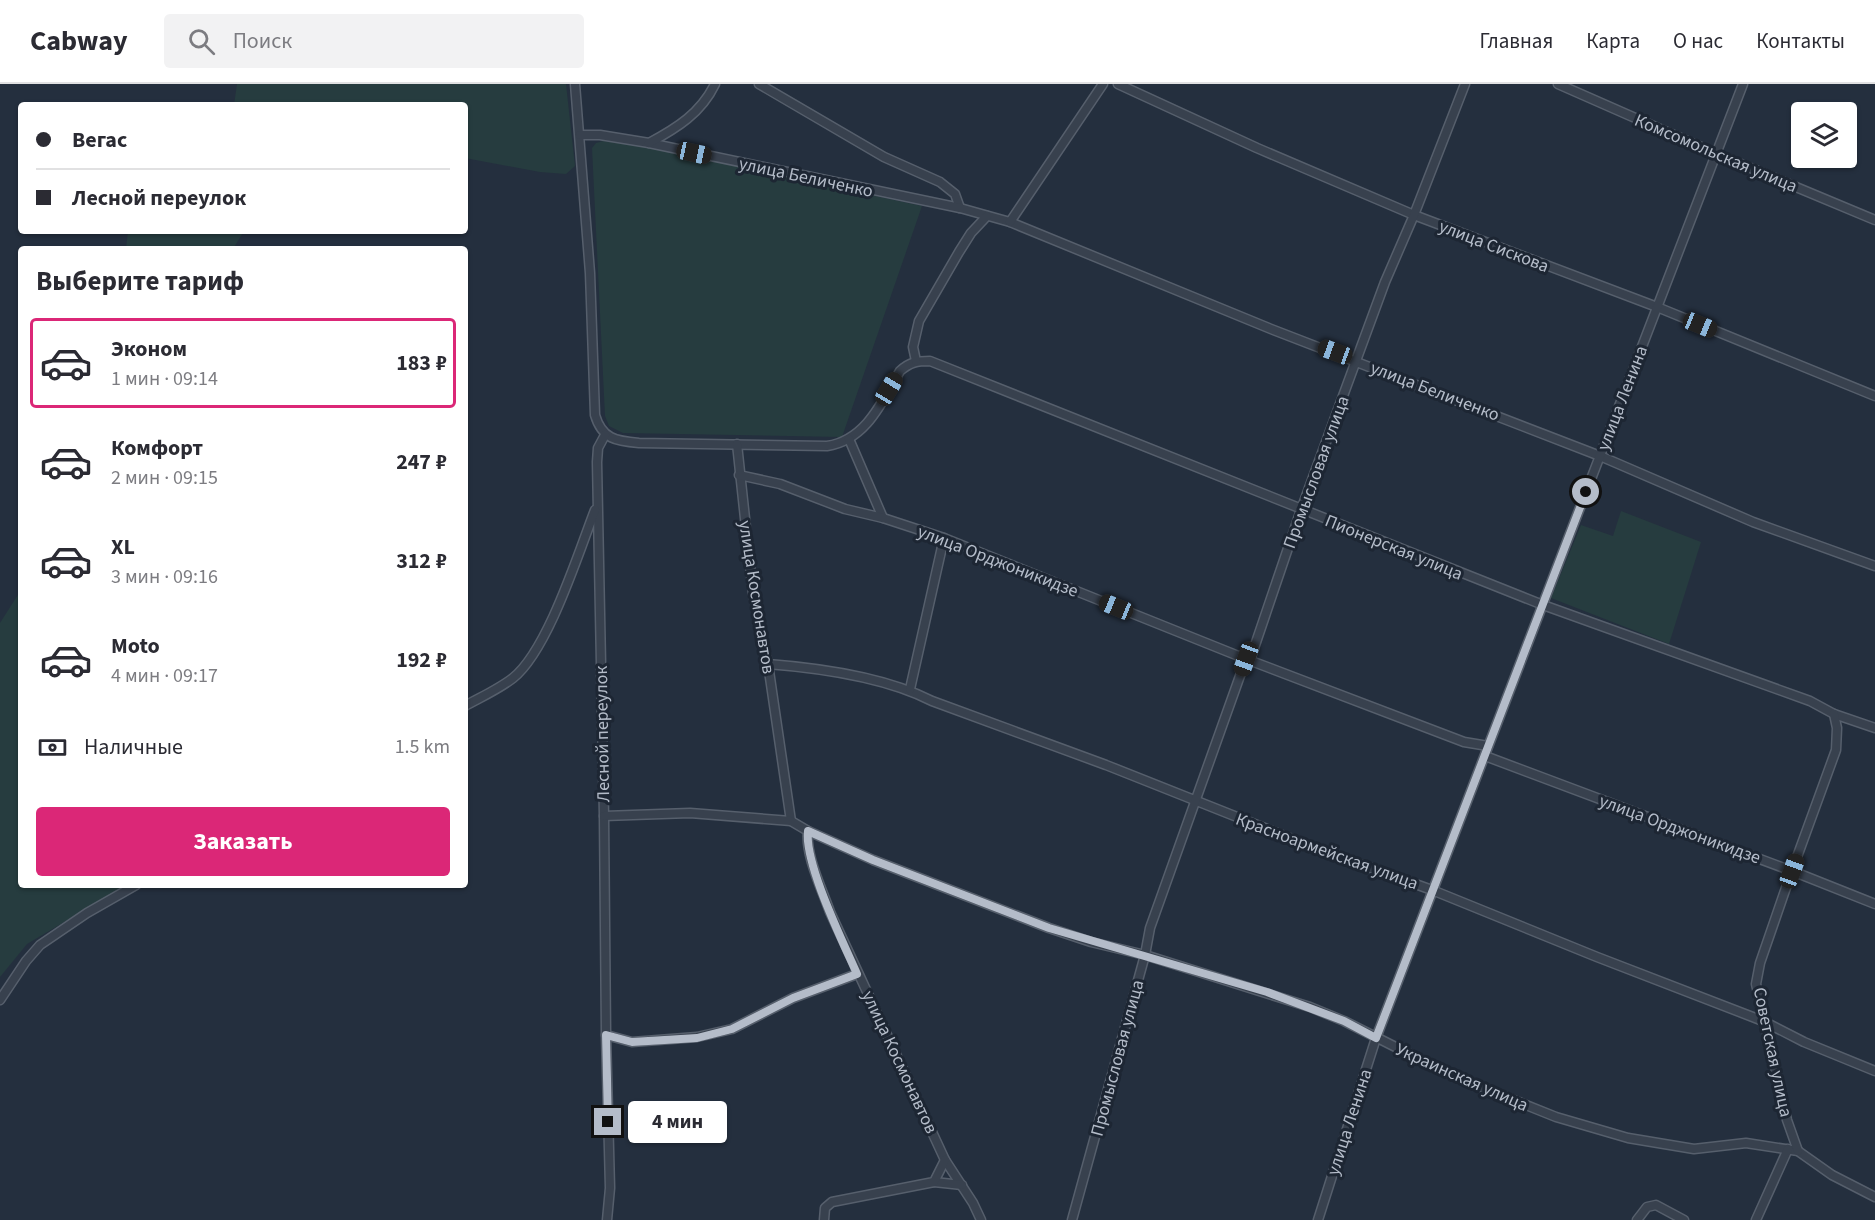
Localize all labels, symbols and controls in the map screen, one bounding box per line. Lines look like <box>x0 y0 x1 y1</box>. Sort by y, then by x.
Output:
search box <box>164 14 584 68</box>
text: Cabway <box>30 21 128 61</box>
icon: search <box>185 25 218 58</box>
text: Поиск <box>233 25 292 57</box>
text: Главная <box>1480 26 1553 56</box>
text: Карта <box>1586 26 1640 56</box>
text: О нас <box>1673 26 1723 56</box>
text: Контакты <box>1756 26 1845 56</box>
map controls <box>1791 102 1857 168</box>
button: layers <box>1791 102 1857 168</box>
street label: Комсомольская улица <box>1631 108 1801 199</box>
text: Вегас <box>72 124 127 156</box>
car <box>675 140 713 166</box>
street label: улица Беличенко <box>737 151 875 204</box>
text: Лесной переулок <box>72 182 246 214</box>
street label: улица Сискова <box>1435 214 1552 279</box>
text: Выберите тариф <box>36 262 244 301</box>
car <box>1680 310 1720 340</box>
text: Эконом <box>111 333 187 365</box>
icon: car <box>39 336 93 390</box>
car <box>1315 337 1355 367</box>
street label: улица Ленина <box>1591 342 1654 454</box>
text: 183 ₽ <box>396 347 447 379</box>
street label: улица Беличенко <box>1367 355 1503 428</box>
text: 1 мин · 09:14 <box>111 365 218 393</box>
car <box>872 369 906 409</box>
street label: Промысловая улица <box>1277 392 1356 552</box>
text: Комфорт <box>111 432 203 464</box>
icon: car <box>39 435 93 489</box>
text: 247 ₽ <box>396 446 447 478</box>
text: 2 мин · 09:15 <box>111 464 218 492</box>
route start <box>1572 478 1599 505</box>
street label: Пионерская улица <box>1321 508 1466 587</box>
street label: улица Космонавтов <box>732 519 781 676</box>
street label: улица Орджоникидзе <box>914 519 1082 604</box>
text: XL <box>111 531 135 563</box>
icon: car <box>39 534 93 588</box>
text: 312 ₽ <box>396 545 447 577</box>
text: 3 мин · 09:16 <box>111 563 218 591</box>
car <box>1096 592 1136 622</box>
text: Moto <box>111 630 160 662</box>
icon: car <box>39 633 93 687</box>
car <box>1231 639 1261 679</box>
text: 192 ₽ <box>396 644 447 676</box>
text: 4 мин · 09:17 <box>111 662 218 690</box>
street label: Лесной переулок <box>589 665 616 802</box>
icon: cash <box>36 731 69 764</box>
text: Наличные <box>84 731 183 763</box>
text: 1.5 km <box>395 733 450 761</box>
street label: улица Орджоникидзе <box>1596 789 1764 870</box>
button: Заказать <box>36 807 450 876</box>
street label: Красноармейская улица <box>1232 807 1422 896</box>
car <box>1777 851 1807 891</box>
street label: Промысловая улица <box>1085 977 1150 1139</box>
street label: Советская улица <box>1747 985 1798 1119</box>
street label: улица Космонавтов <box>855 987 944 1138</box>
street label: Украинская улица <box>1391 1037 1532 1118</box>
street label: улица Ленина <box>1321 1066 1378 1179</box>
callout: 4 мин <box>629 1101 728 1143</box>
route end <box>594 1108 621 1135</box>
text: 4 мин <box>652 1108 703 1136</box>

